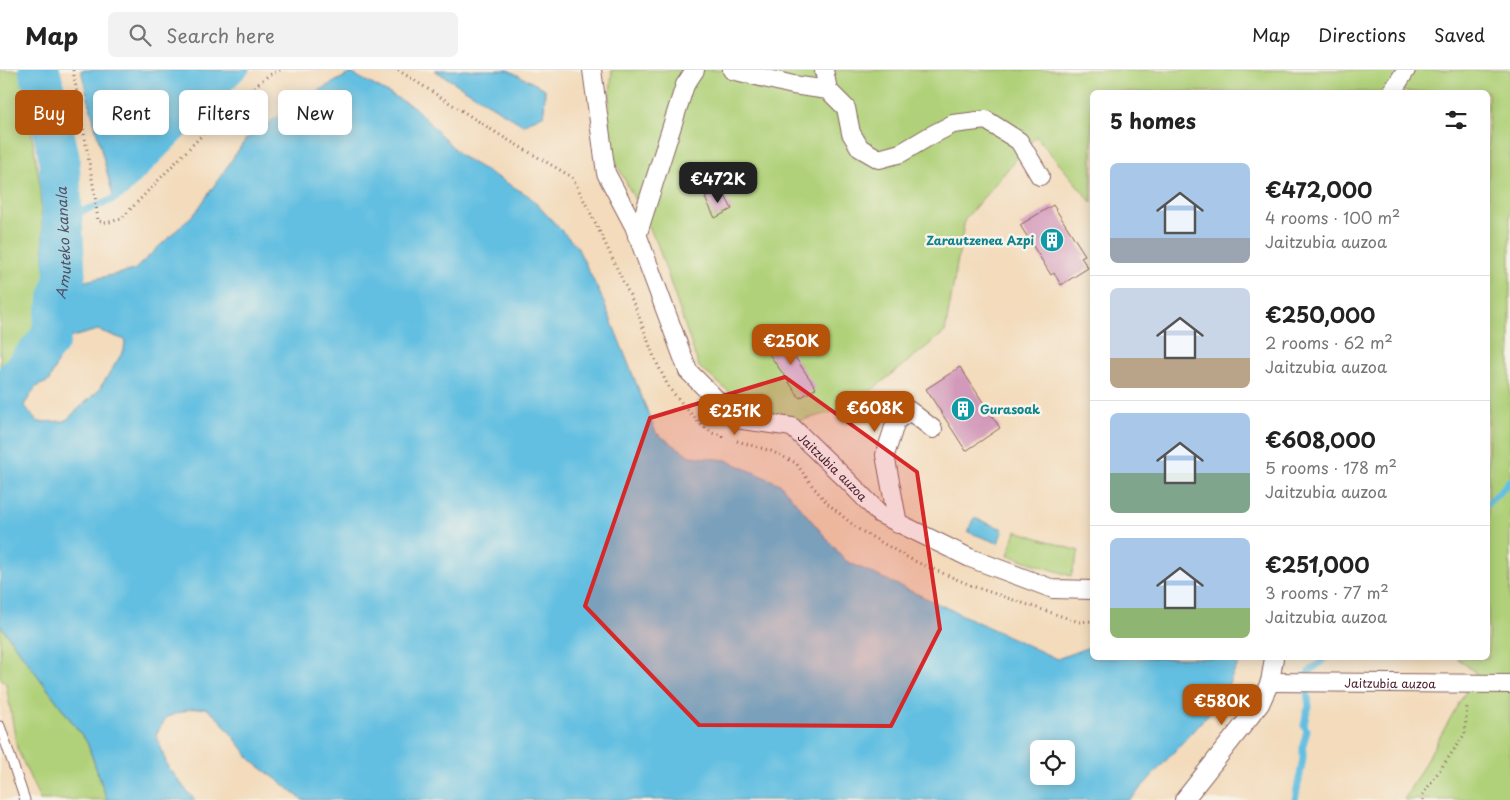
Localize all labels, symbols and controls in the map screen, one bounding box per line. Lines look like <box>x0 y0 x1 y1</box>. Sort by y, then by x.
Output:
search box <box>108 12 458 57</box>
text: Map <box>25 17 78 53</box>
icon: search <box>126 21 154 49</box>
text: Search here <box>166 21 275 49</box>
text: Map <box>1252 21 1290 48</box>
text: Directions <box>1318 21 1406 48</box>
text: Saved <box>1434 21 1485 48</box>
chip: Buy <box>15 90 83 135</box>
chip: Rent <box>93 90 169 135</box>
chip: Filters <box>179 90 268 135</box>
chip: New <box>278 90 352 135</box>
text: 5 homes <box>1110 104 1196 136</box>
icon: filters <box>1442 106 1470 134</box>
pin: €472K <box>683 162 753 204</box>
text: €472K <box>690 166 746 190</box>
text: €472,000 <box>1265 173 1372 205</box>
icon: home <box>1150 183 1210 243</box>
water label: Amuteko kanala <box>49 185 76 301</box>
text: 4 rooms · 100 m² <box>1265 205 1400 229</box>
building icon: Zarautzenea Azpi <box>1039 227 1065 253</box>
text: Jaitzubia auzoa <box>1265 229 1387 253</box>
place label: Zarautzenea Azpi <box>926 231 1034 249</box>
text: €250,000 <box>1265 298 1375 330</box>
icon: home <box>1150 308 1210 368</box>
pin: €250K <box>756 324 826 366</box>
text: €250K <box>763 328 819 352</box>
text: 2 rooms · 62 m² <box>1265 330 1393 354</box>
text: Jaitzubia auzoa <box>1265 354 1387 378</box>
pin: €608K <box>840 390 910 433</box>
pin: €251K <box>700 394 770 436</box>
text: €608K <box>846 395 904 419</box>
building icon: Gurasoak <box>950 396 976 422</box>
text: €251K <box>709 398 761 422</box>
place label: Gurasoak <box>980 400 1040 418</box>
text: €608,000 <box>1265 423 1376 455</box>
street label: Jaitzubia auzoa <box>794 428 872 506</box>
icon: home <box>1150 433 1210 493</box>
text: 5 rooms · 178 m² <box>1265 455 1397 479</box>
text: Jaitzubia auzoa <box>1265 479 1387 503</box>
text: €251,000 <box>1265 548 1370 580</box>
icon: home <box>1150 558 1210 618</box>
text: 3 rooms · 77 m² <box>1265 580 1389 604</box>
text: Jaitzubia auzoa <box>1265 604 1387 628</box>
street label: Jaitzubia auzoa <box>1344 674 1436 692</box>
pin: €580K <box>1187 684 1257 726</box>
text: €580K <box>1194 688 1250 712</box>
map controls <box>1030 740 1075 785</box>
button: locate <box>1030 740 1075 785</box>

